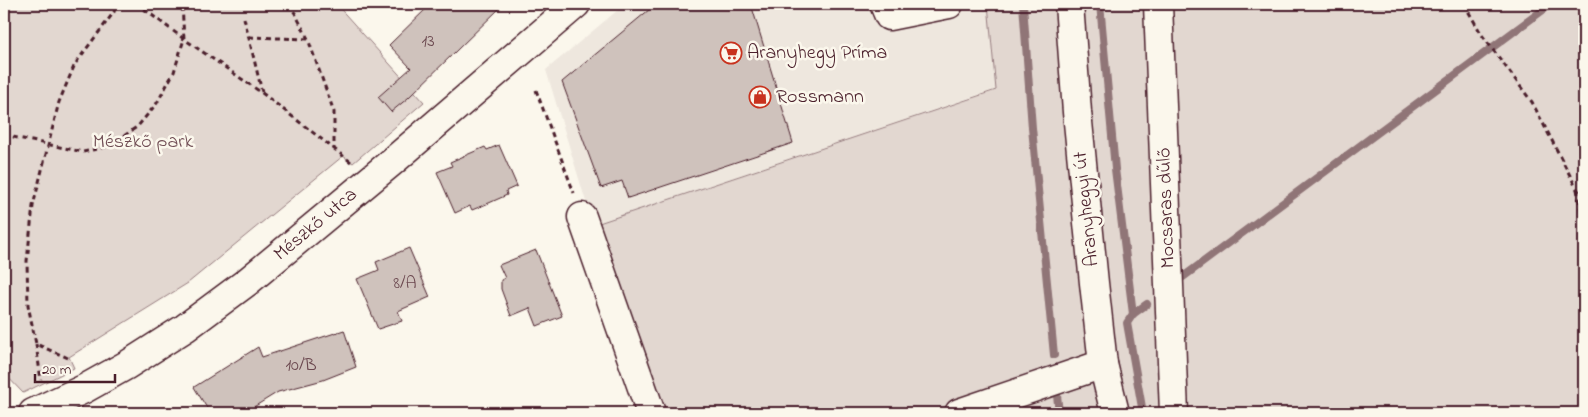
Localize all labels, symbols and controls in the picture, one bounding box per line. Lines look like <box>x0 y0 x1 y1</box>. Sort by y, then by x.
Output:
house number: 13 <box>421 29 435 55</box>
place label: Aranyhegy Príma <box>747 39 887 69</box>
supermarket icon: Aranyhegy Príma <box>719 41 743 65</box>
place label: Rossmann <box>776 83 864 112</box>
shop icon: Rossmann <box>748 85 772 109</box>
park label: Mészkő park <box>93 128 193 157</box>
street label: Mocsaras dűlő <box>1150 147 1184 269</box>
street label: Aranyhegyi út <box>1067 150 1108 268</box>
street label: Mészkő utca <box>268 181 364 269</box>
house number: 8/A <box>393 271 417 297</box>
scale bar <box>35 352 115 384</box>
house number: 10/B <box>285 353 317 379</box>
text: 20 m <box>42 359 72 381</box>

